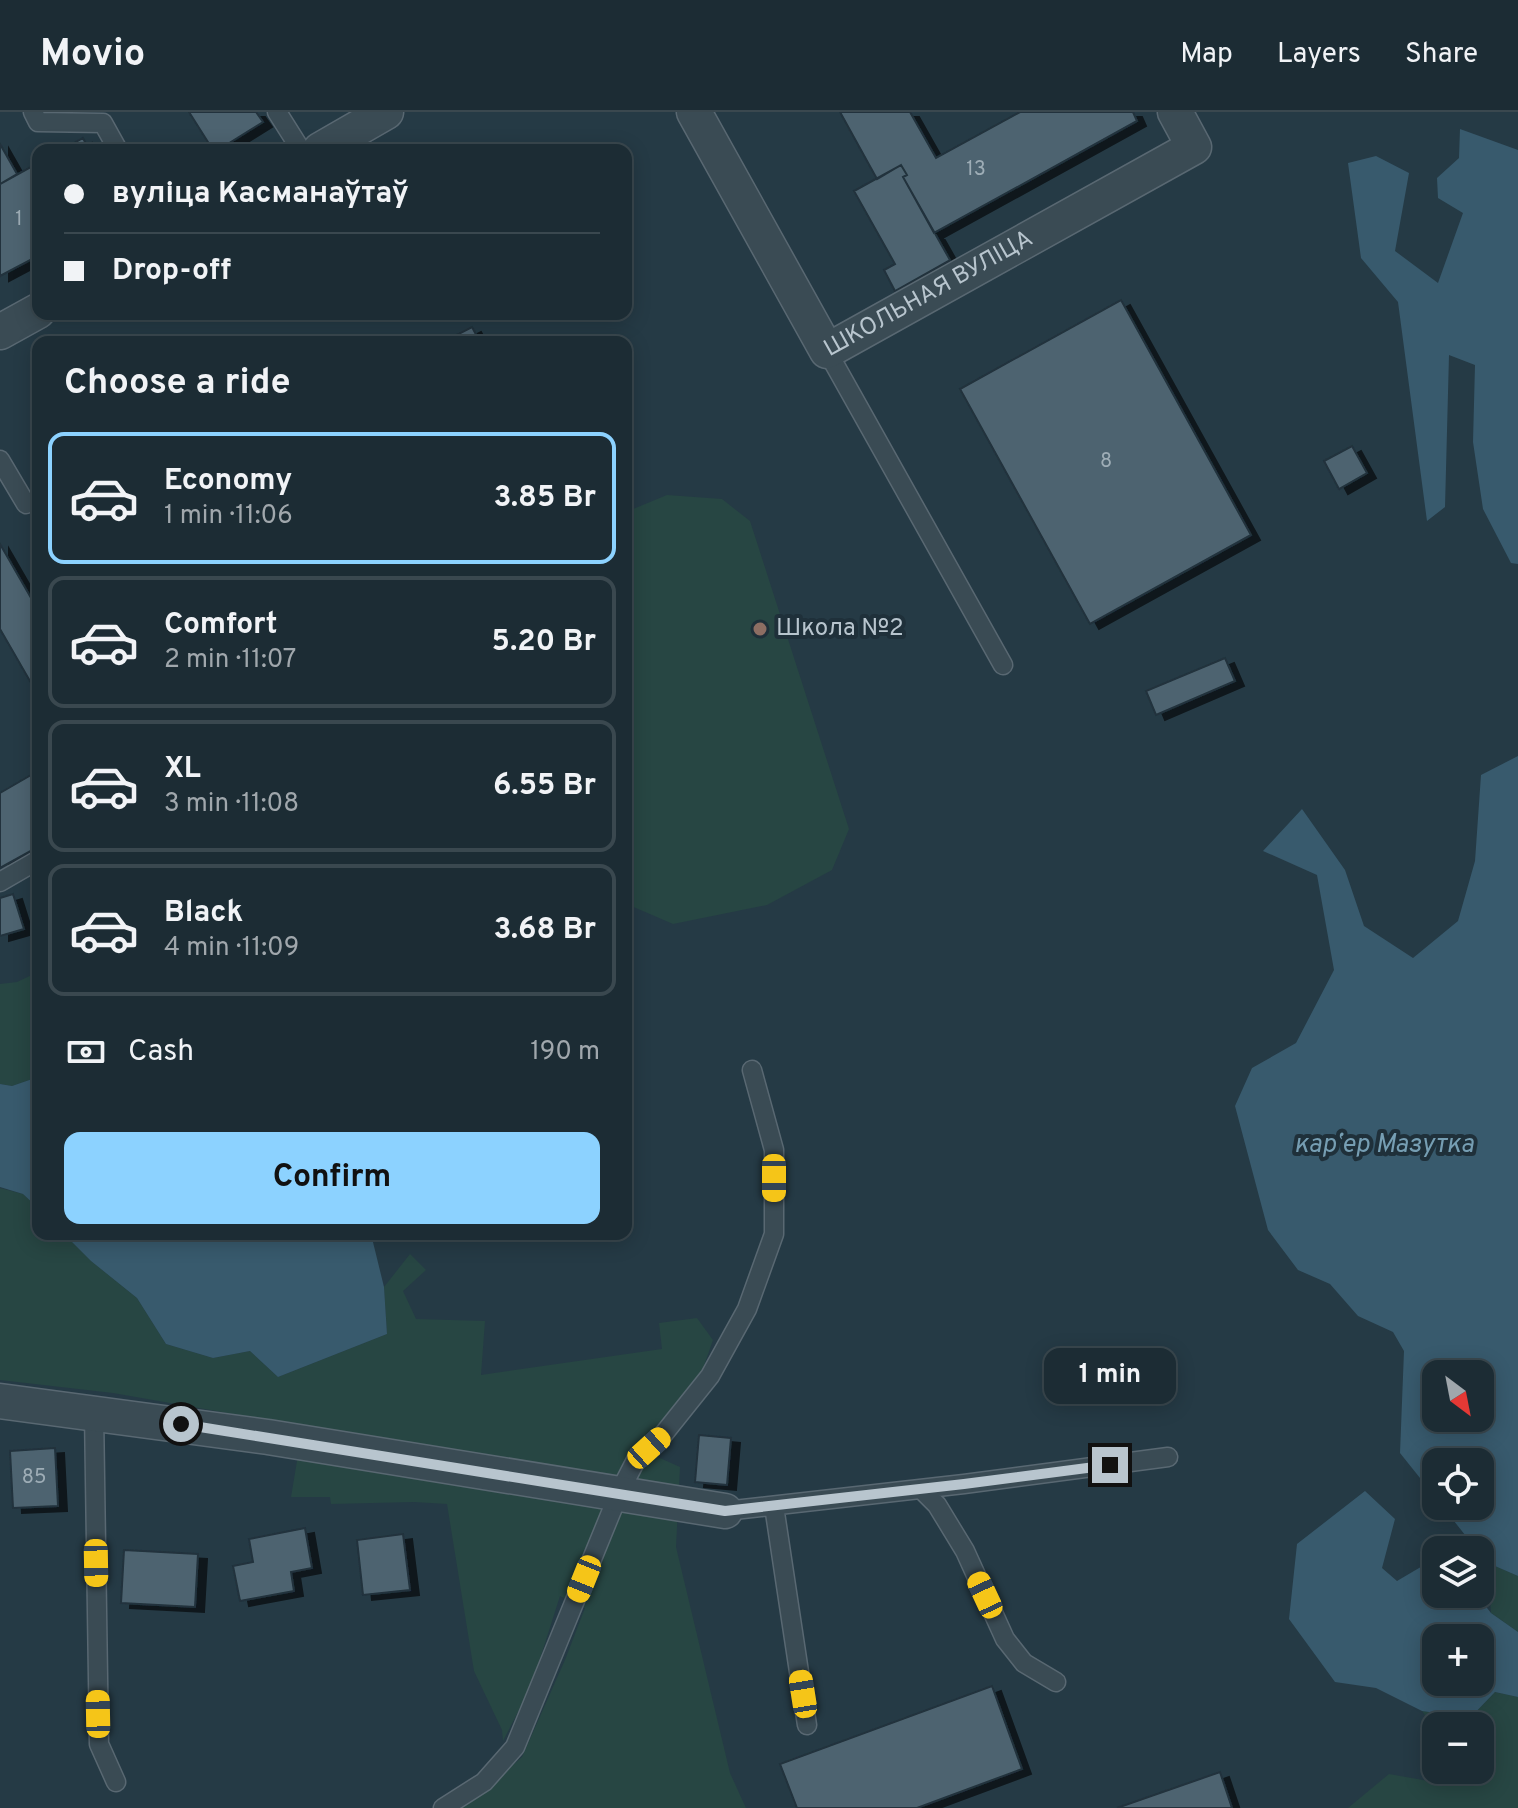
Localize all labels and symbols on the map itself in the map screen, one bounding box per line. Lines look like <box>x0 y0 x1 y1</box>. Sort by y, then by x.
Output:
house number: 13 <box>966 157 986 183</box>
house number: 1 <box>15 207 23 233</box>
street label: ШКОЛЬНАЯ ВУЛІЦА <box>819 224 1039 365</box>
house number: 8 <box>1100 449 1112 475</box>
place label: Школа №2 <box>776 614 904 644</box>
marker: Школа №2 <box>751 620 769 638</box>
water label: карʼер Мазутка <box>1294 1129 1475 1162</box>
car <box>762 1154 786 1202</box>
callout: 1 min <box>1044 1349 1176 1405</box>
north arrow <box>1422 1360 1494 1432</box>
route start <box>163 1406 199 1442</box>
car <box>623 1423 675 1473</box>
route end <box>1092 1447 1128 1483</box>
house number: 85 <box>22 1465 46 1491</box>
car <box>84 1539 108 1587</box>
car <box>564 1552 604 1606</box>
car <box>964 1568 1006 1622</box>
car <box>787 1668 819 1720</box>
car <box>86 1690 110 1738</box>

